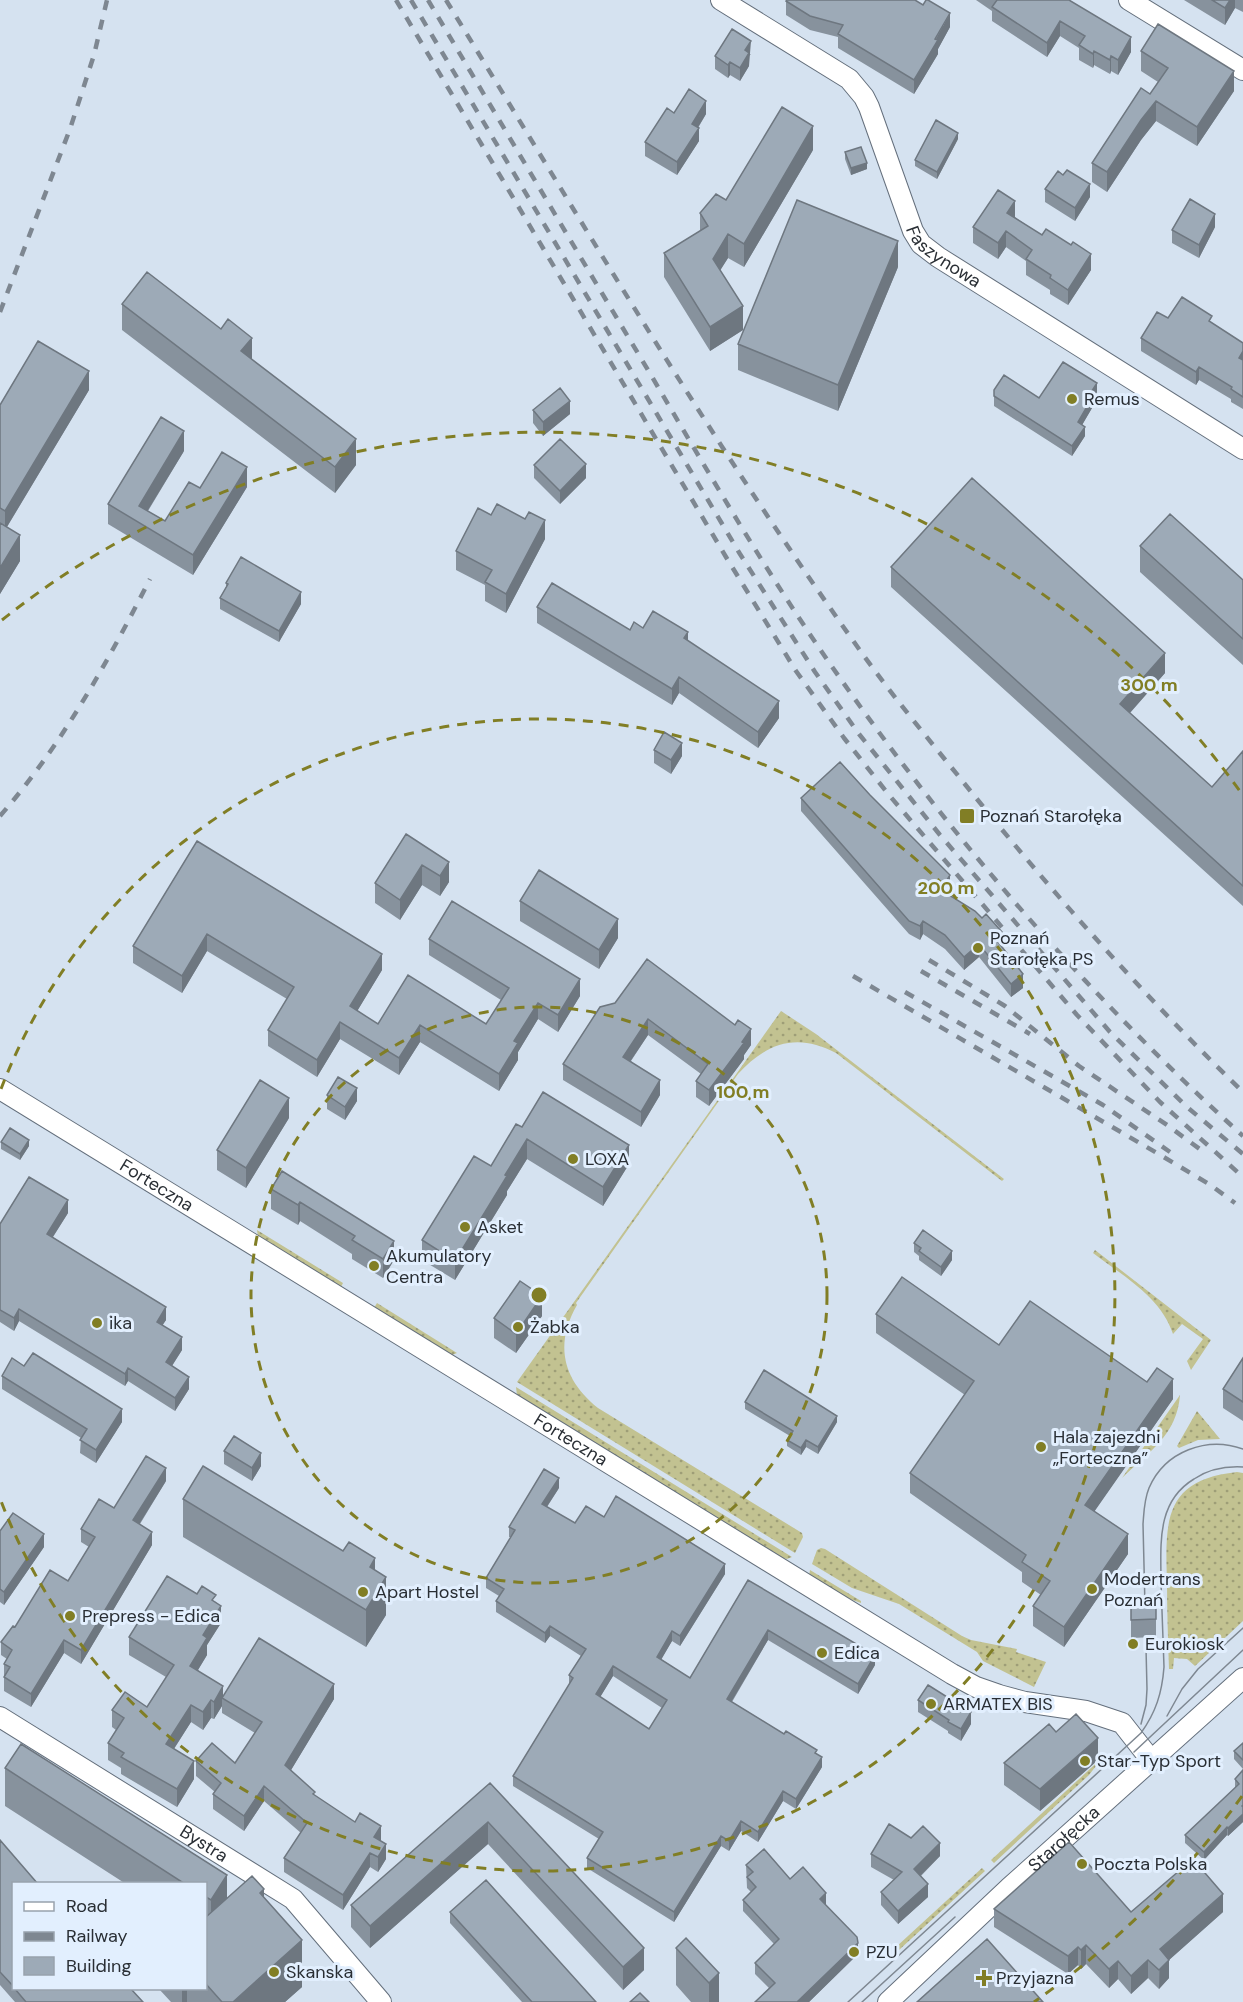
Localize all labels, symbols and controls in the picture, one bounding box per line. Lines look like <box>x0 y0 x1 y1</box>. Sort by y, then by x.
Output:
street label: Faszynowa <box>900 223 986 293</box>
place label: Remus <box>1084 387 1140 411</box>
marker: Remus <box>1065 392 1079 406</box>
text: 300 m <box>1120 673 1178 697</box>
place label: Poznań Starołęka <box>980 804 1122 828</box>
marker: Poznań Starołęka <box>958 807 976 825</box>
text: 200 m <box>918 876 974 900</box>
place label: Poznań Starołęka PS <box>990 926 1093 971</box>
marker: Poznań Starołęka PS <box>971 941 985 955</box>
text: 100 m <box>716 1080 770 1104</box>
place label: LOXA <box>585 1147 629 1171</box>
marker: LOXA <box>566 1152 580 1166</box>
street label: Forteczna <box>115 1154 198 1217</box>
place label: Asket <box>477 1215 523 1239</box>
marker: Asket <box>458 1220 472 1234</box>
place label: Akumulatory Centra <box>386 1244 491 1289</box>
marker: Akumulatory Centra <box>367 1259 381 1273</box>
centre of rings <box>529 1285 549 1305</box>
place label: ika <box>109 1311 132 1335</box>
place label: Żabka <box>530 1315 580 1339</box>
marker: ika <box>90 1316 104 1330</box>
marker: Żabka <box>511 1320 525 1334</box>
street label: Forteczna <box>529 1408 612 1472</box>
place label: Hala zajezdni „Forteczna” <box>1053 1425 1160 1470</box>
marker: Hala zajezdni „Forteczna” <box>1034 1440 1048 1454</box>
place label: Modertrans Poznań <box>1104 1567 1201 1612</box>
place label: Apart Hostel <box>375 1580 479 1604</box>
marker: Modertrans Poznań <box>1085 1582 1099 1596</box>
marker: Apart Hostel <box>356 1585 370 1599</box>
place label: Prepress - Edica <box>82 1604 220 1628</box>
marker: Prepress - Edica <box>63 1609 77 1623</box>
place label: Eurokiosk <box>1145 1632 1225 1656</box>
marker: Eurokiosk <box>1126 1637 1140 1651</box>
place label: Edica <box>834 1641 880 1665</box>
marker: Edica <box>815 1646 829 1660</box>
place label: ARMATEX BIS <box>943 1692 1053 1716</box>
marker: ARMATEX BIS <box>924 1697 938 1711</box>
place label: Star-Typ Sport <box>1097 1749 1221 1773</box>
marker: Star-Typ Sport <box>1078 1754 1092 1768</box>
street label: Starołęcka <box>1023 1800 1105 1877</box>
street label: Bystra <box>175 1820 233 1868</box>
place label: Poczta Polska <box>1094 1852 1207 1876</box>
marker: Poczta Polska <box>1075 1857 1089 1871</box>
legend <box>12 1882 207 1990</box>
text: Road <box>66 1894 108 1918</box>
text: Railway <box>66 1924 128 1948</box>
place label: PZU <box>866 1940 898 1964</box>
marker: PZU <box>847 1945 861 1959</box>
text: Building <box>66 1954 131 1978</box>
place label: Skanska <box>286 1960 353 1984</box>
marker: Skanska <box>267 1965 281 1979</box>
place label: Przyjazna <box>996 1966 1074 1990</box>
marker: Przyjazna <box>977 1971 991 1985</box>

